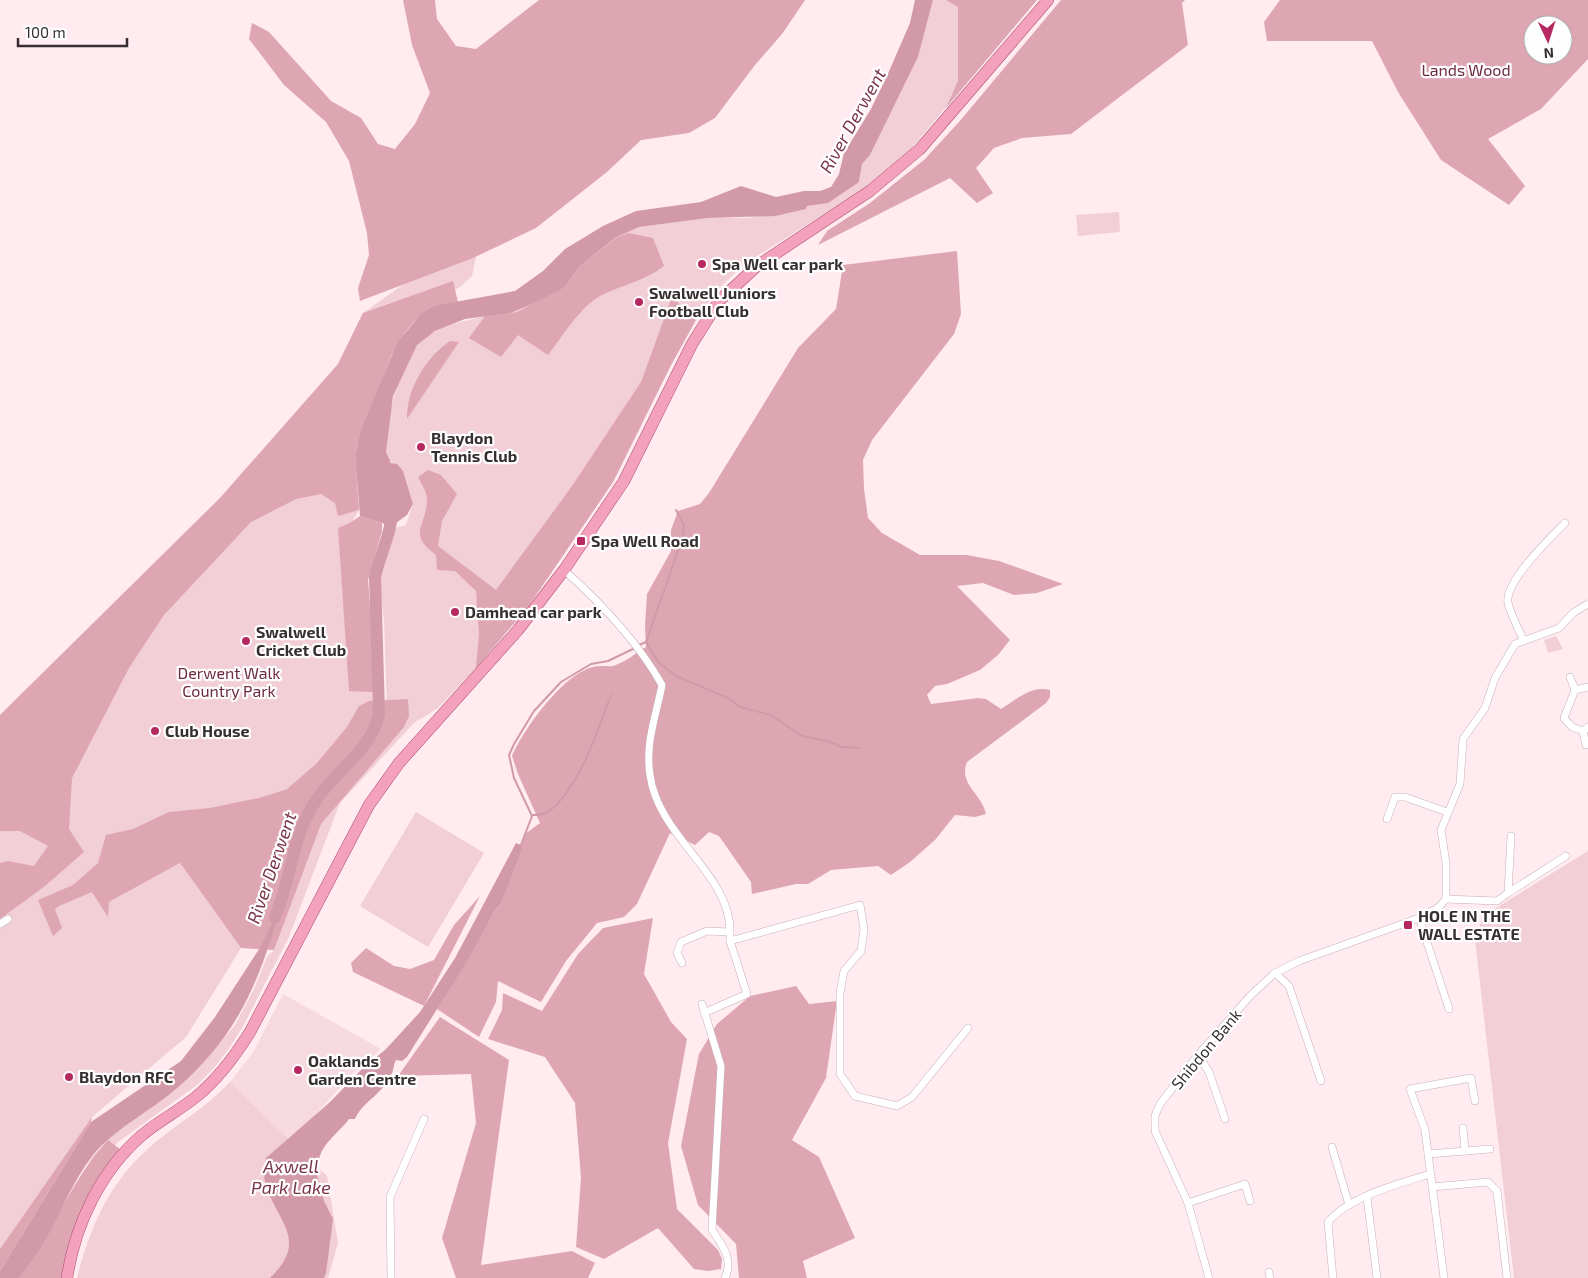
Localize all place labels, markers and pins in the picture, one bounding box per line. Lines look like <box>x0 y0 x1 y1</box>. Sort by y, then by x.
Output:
place label: Spa Well car park <box>712 254 843 273</box>
marker: Spa Well car park <box>696 258 708 270</box>
place label: Swalwell Juniors Football Club <box>649 283 776 320</box>
marker: Swalwell Juniors Football Club <box>633 296 645 308</box>
place label: Blaydon Tennis Club <box>431 428 517 465</box>
marker: Blaydon Tennis Club <box>415 441 427 453</box>
place label: Spa Well Road <box>591 531 699 550</box>
marker: Spa Well Road <box>575 535 587 547</box>
place label: Damhead car park <box>465 602 602 621</box>
marker: Damhead car park <box>449 606 461 618</box>
place label: Swalwell Cricket Club <box>256 622 346 659</box>
marker: Swalwell Cricket Club <box>240 635 252 647</box>
place label: Club House <box>165 721 250 740</box>
marker: Club House <box>149 725 161 737</box>
place label: HOLE IN THE WALL ESTATE <box>1418 906 1520 943</box>
marker: HOLE IN THE WALL ESTATE <box>1402 919 1414 931</box>
place label: Oaklands Garden Centre <box>308 1051 416 1088</box>
marker: Oaklands Garden Centre <box>292 1064 304 1076</box>
place label: Blaydon RFC <box>79 1067 173 1087</box>
marker: Blaydon RFC <box>63 1071 75 1083</box>

